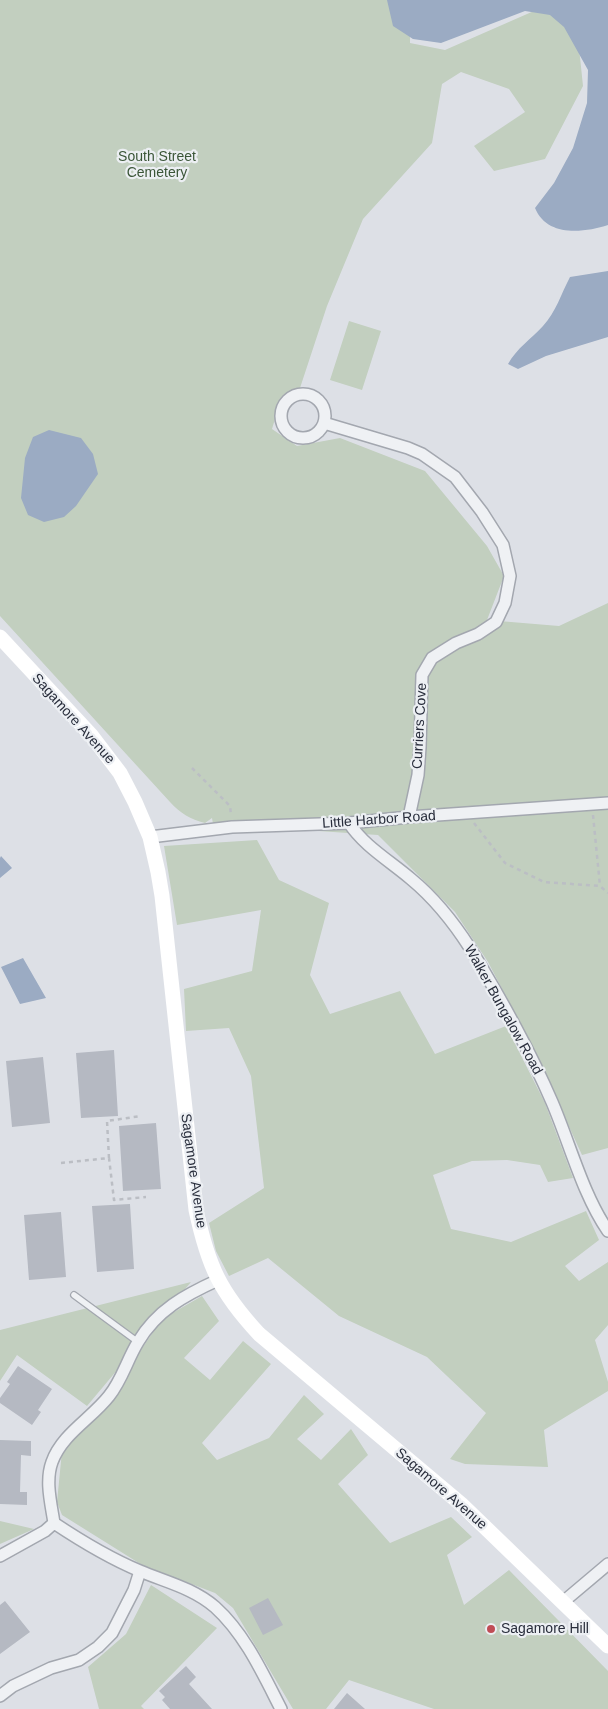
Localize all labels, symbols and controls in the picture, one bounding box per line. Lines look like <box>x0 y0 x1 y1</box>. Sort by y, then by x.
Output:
park label: South Street Cemetery <box>118 149 196 182</box>
street label: Sagamore Avenue <box>28 670 118 768</box>
street label: Curriers Cove <box>409 682 431 770</box>
street label: Little Harbor Road <box>322 808 436 832</box>
street label: Walker Bungalow Road <box>460 942 546 1078</box>
street label: Sagamore Avenue <box>177 1113 209 1229</box>
street label: Sagamore Avenue <box>392 1445 490 1533</box>
place label: Sagamore Hill <box>501 1621 589 1637</box>
marker: Sagamore Hill <box>485 1623 497 1635</box>

